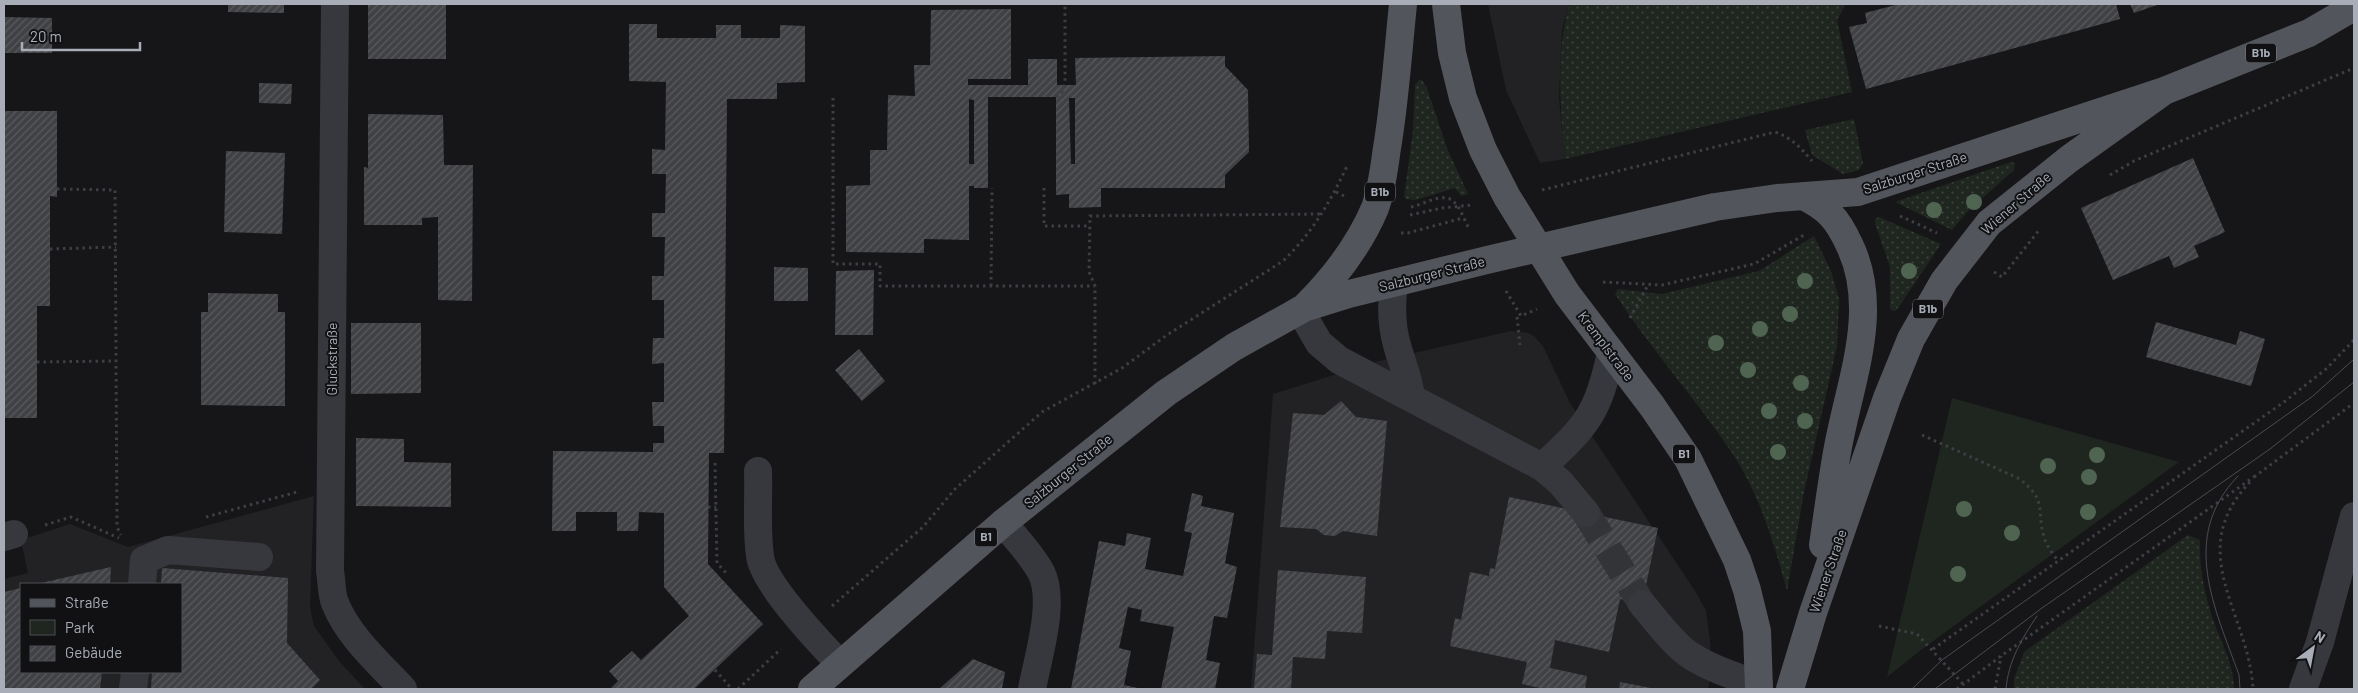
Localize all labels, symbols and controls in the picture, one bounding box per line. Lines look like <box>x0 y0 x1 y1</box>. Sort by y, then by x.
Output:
scale bar <box>22 20 140 52</box>
text: 20 m <box>30 27 62 45</box>
road number: B1b <box>2246 44 2276 62</box>
street label: Salzburger Straße <box>1861 148 1969 197</box>
street label: Wiener Straße <box>1977 168 2054 238</box>
road number: B1b <box>1365 182 1395 202</box>
street label: Salzburger Straße <box>1377 252 1487 295</box>
road number: B1b <box>1913 300 1943 318</box>
street label: Kremplstraße <box>1575 307 1638 384</box>
street label: Gluckstraße <box>323 323 340 395</box>
street label: Salzburger Straße <box>1020 430 1115 511</box>
road number: B1 <box>1673 444 1695 464</box>
street label: Wiener Straße <box>1805 527 1850 615</box>
road number: B1 <box>975 528 997 546</box>
legend <box>20 583 182 673</box>
text: Straße <box>65 593 109 611</box>
text: Park <box>65 618 95 636</box>
north arrow <box>2288 623 2338 673</box>
text: N <box>2312 627 2329 646</box>
text: Gebäude <box>65 643 122 661</box>

